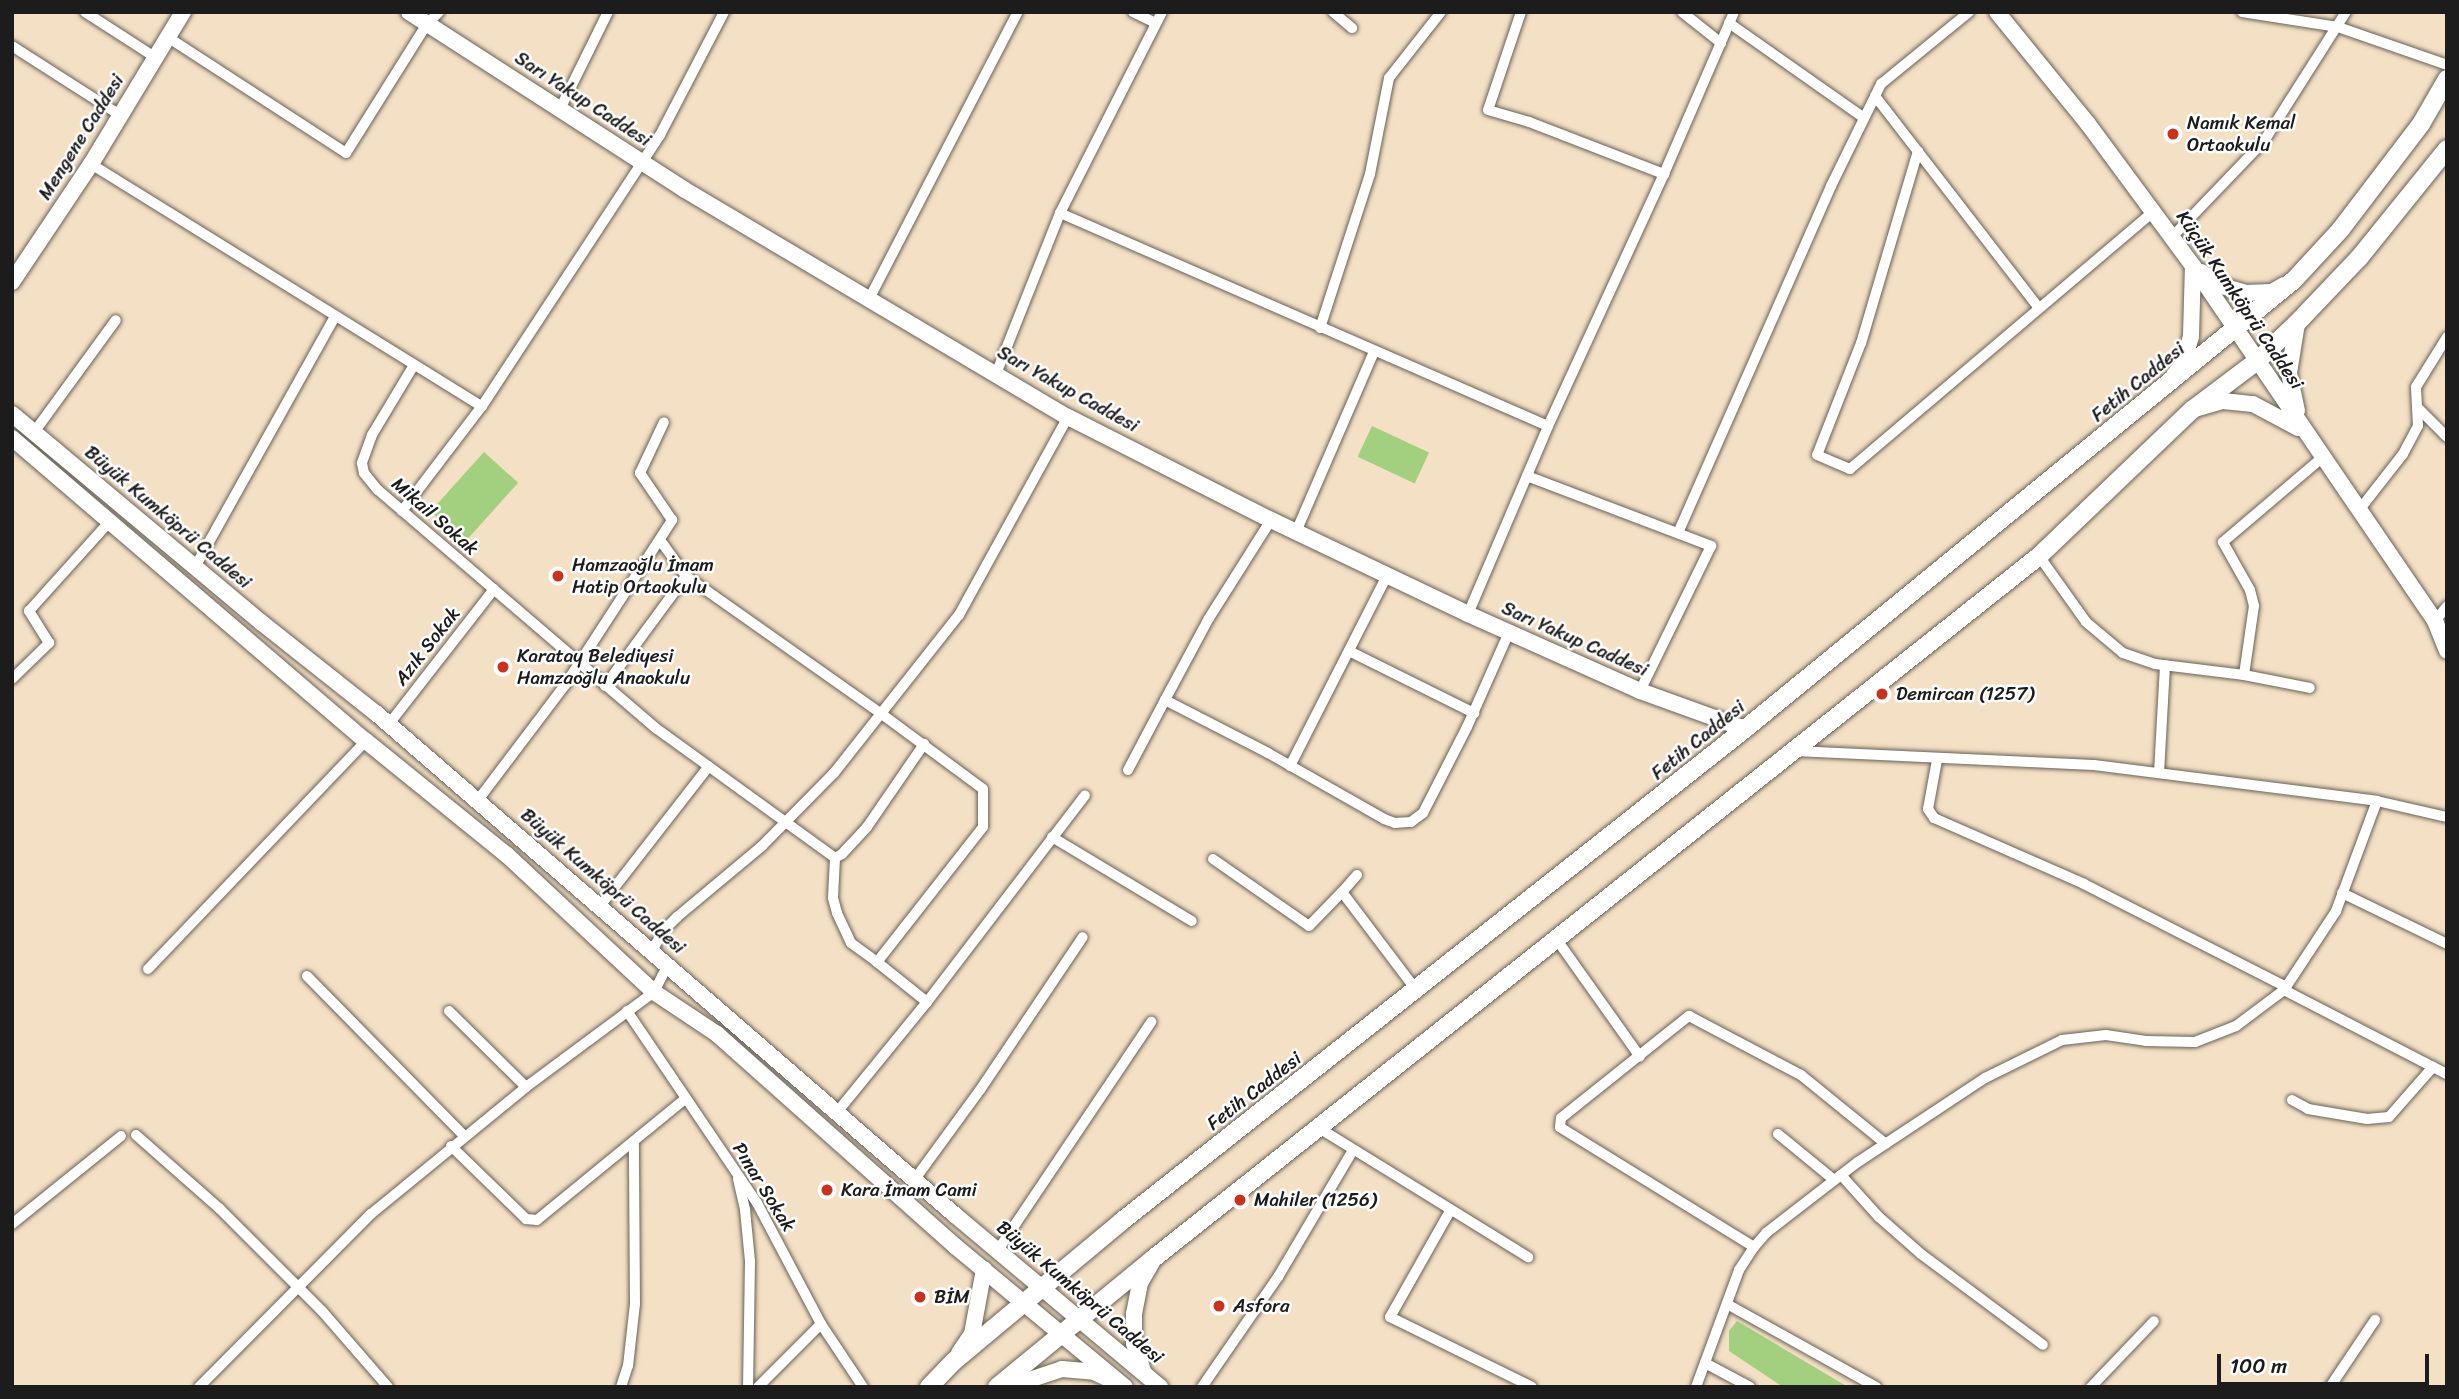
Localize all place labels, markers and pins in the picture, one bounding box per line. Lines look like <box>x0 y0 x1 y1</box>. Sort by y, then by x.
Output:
place label: Namık Kemal Ortaokulu <box>2187 112 2295 156</box>
marker: Namık Kemal Ortaokulu <box>2165 126 2181 142</box>
place label: Hamzaoğlu İmam Hatip Ortaokulu <box>572 554 714 598</box>
marker: Hamzaoğlu İmam Hatip Ortaokulu <box>550 568 566 584</box>
place label: Karatay Belediyesi Hamzaoğlu Anaokulu <box>517 645 690 689</box>
marker: Karatay Belediyesi Hamzaoğlu Anaokulu <box>495 659 511 675</box>
place label: Demircan (1257) <box>1896 683 2034 705</box>
marker: Demircan (1257) <box>1874 686 1890 702</box>
place label: Kara İmam Cami <box>841 1179 977 1201</box>
marker: Kara İmam Cami <box>819 1182 835 1198</box>
place label: Mahiler (1256) <box>1254 1189 1377 1211</box>
marker: Mahiler (1256) <box>1232 1192 1248 1208</box>
place label: BİM <box>934 1286 970 1308</box>
marker: BİM <box>912 1289 928 1305</box>
place label: Asfora <box>1233 1295 1289 1317</box>
marker: Asfora <box>1211 1298 1227 1314</box>

